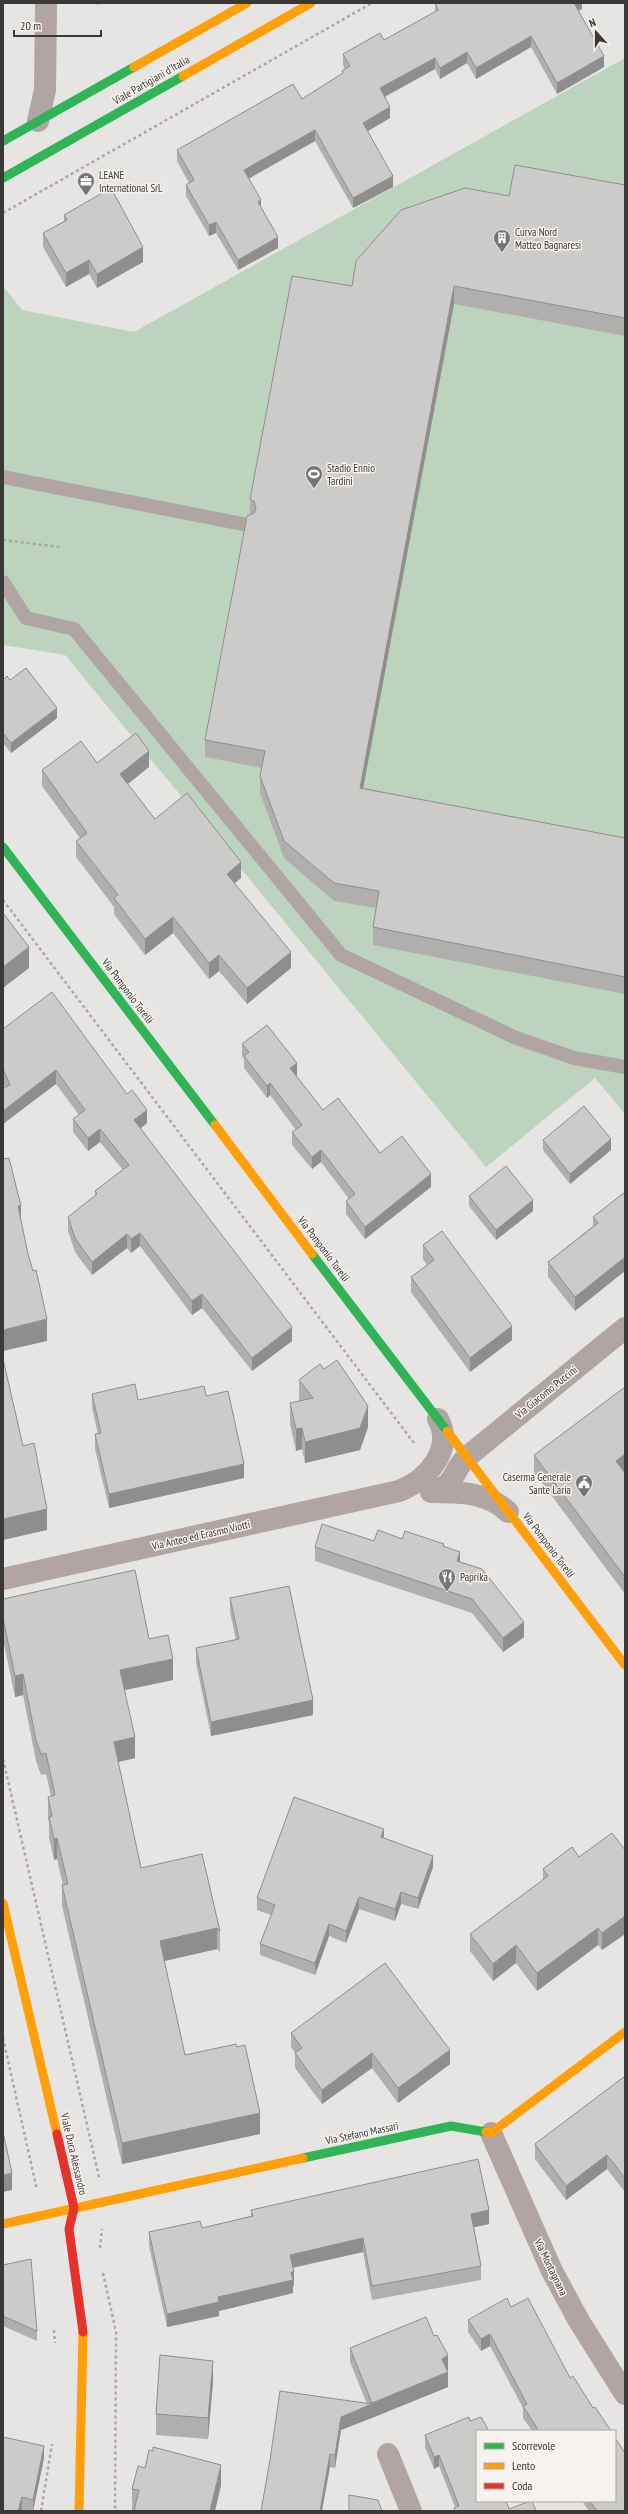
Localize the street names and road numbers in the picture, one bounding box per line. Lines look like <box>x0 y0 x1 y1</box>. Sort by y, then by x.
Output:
street label: Viale Partigiani d'Italia <box>109 52 192 108</box>
street label: Via Pomponio Torelli <box>98 955 157 1026</box>
street label: Via Pomponio Torelli <box>294 1213 353 1284</box>
street label: Via Giacomo Puccini <box>511 1363 580 1422</box>
street label: Via Pomponio Torelli <box>519 1509 578 1580</box>
street label: Via Anteo ed Erasmo Viotti <box>149 1517 252 1553</box>
street label: Viale Duca Alessandro <box>58 2111 90 2197</box>
street label: Via Stefano Massari <box>323 2118 400 2148</box>
street label: Via Montagnana <box>531 2235 571 2298</box>

